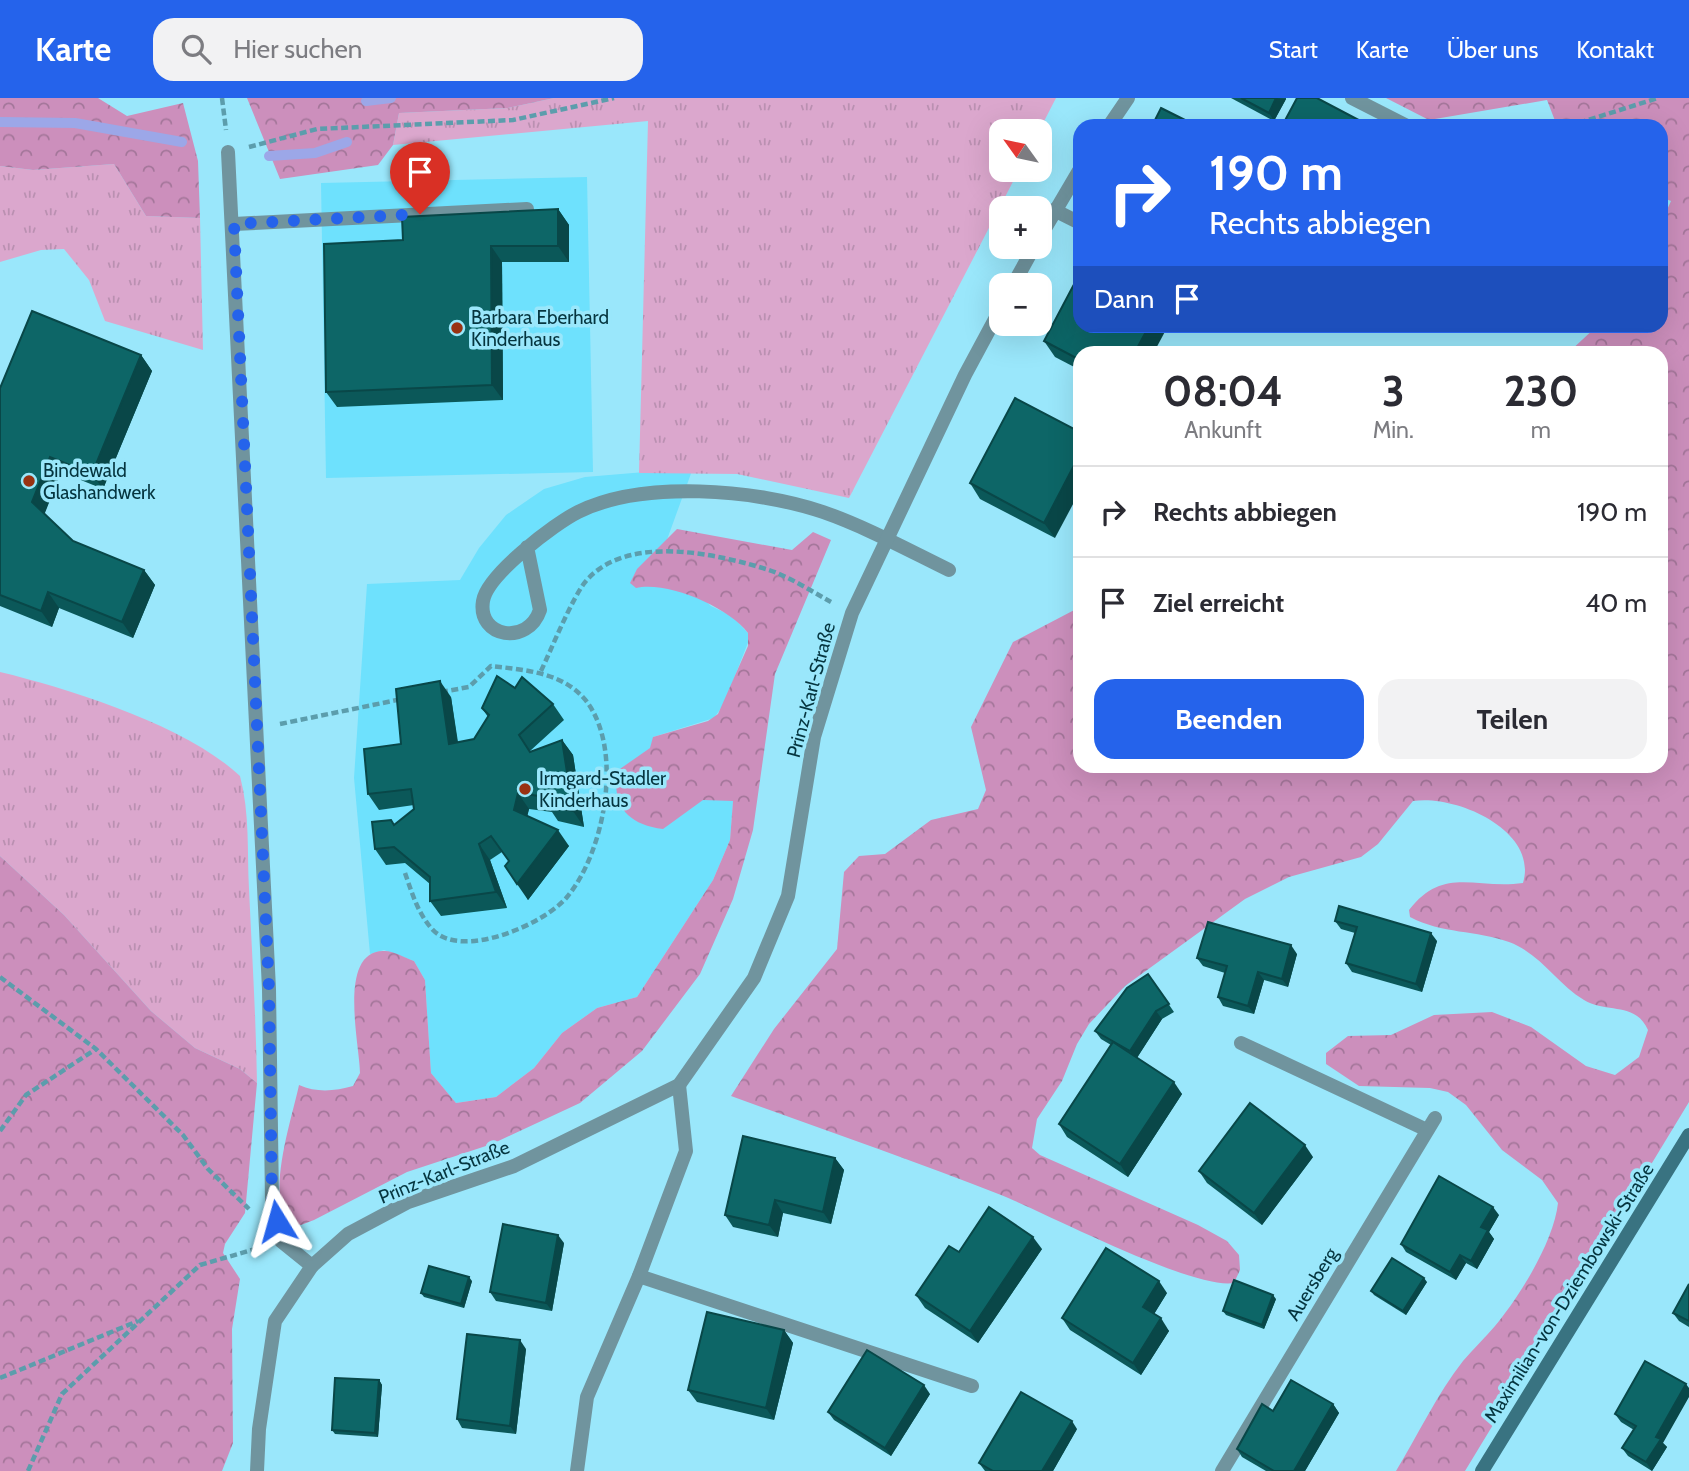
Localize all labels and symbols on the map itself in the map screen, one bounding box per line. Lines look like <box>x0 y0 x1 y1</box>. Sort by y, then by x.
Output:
north arrow <box>989 119 1052 182</box>
pin <box>390 142 450 214</box>
place label: Barbara Eberhard Kinderhaus <box>471 306 609 351</box>
marker: Barbara Eberhard Kinderhaus <box>449 320 465 336</box>
place label: Bindewald Glashandwerk <box>43 459 156 504</box>
marker: Bindewald Glashandwerk <box>21 473 37 489</box>
street label: Prinz-Karl-Straße <box>782 620 840 760</box>
place label: Irmgard-Stadler Kinderhaus <box>539 767 666 812</box>
marker: Irmgard-Stadler Kinderhaus <box>517 781 533 797</box>
street label: Prinz-Karl-Straße <box>375 1135 513 1209</box>
street label: Maximilian-von-Dziembowski-Straße <box>1479 1159 1659 1427</box>
position arrow <box>240 1184 314 1258</box>
street label: Auersberg <box>1281 1243 1343 1324</box>

